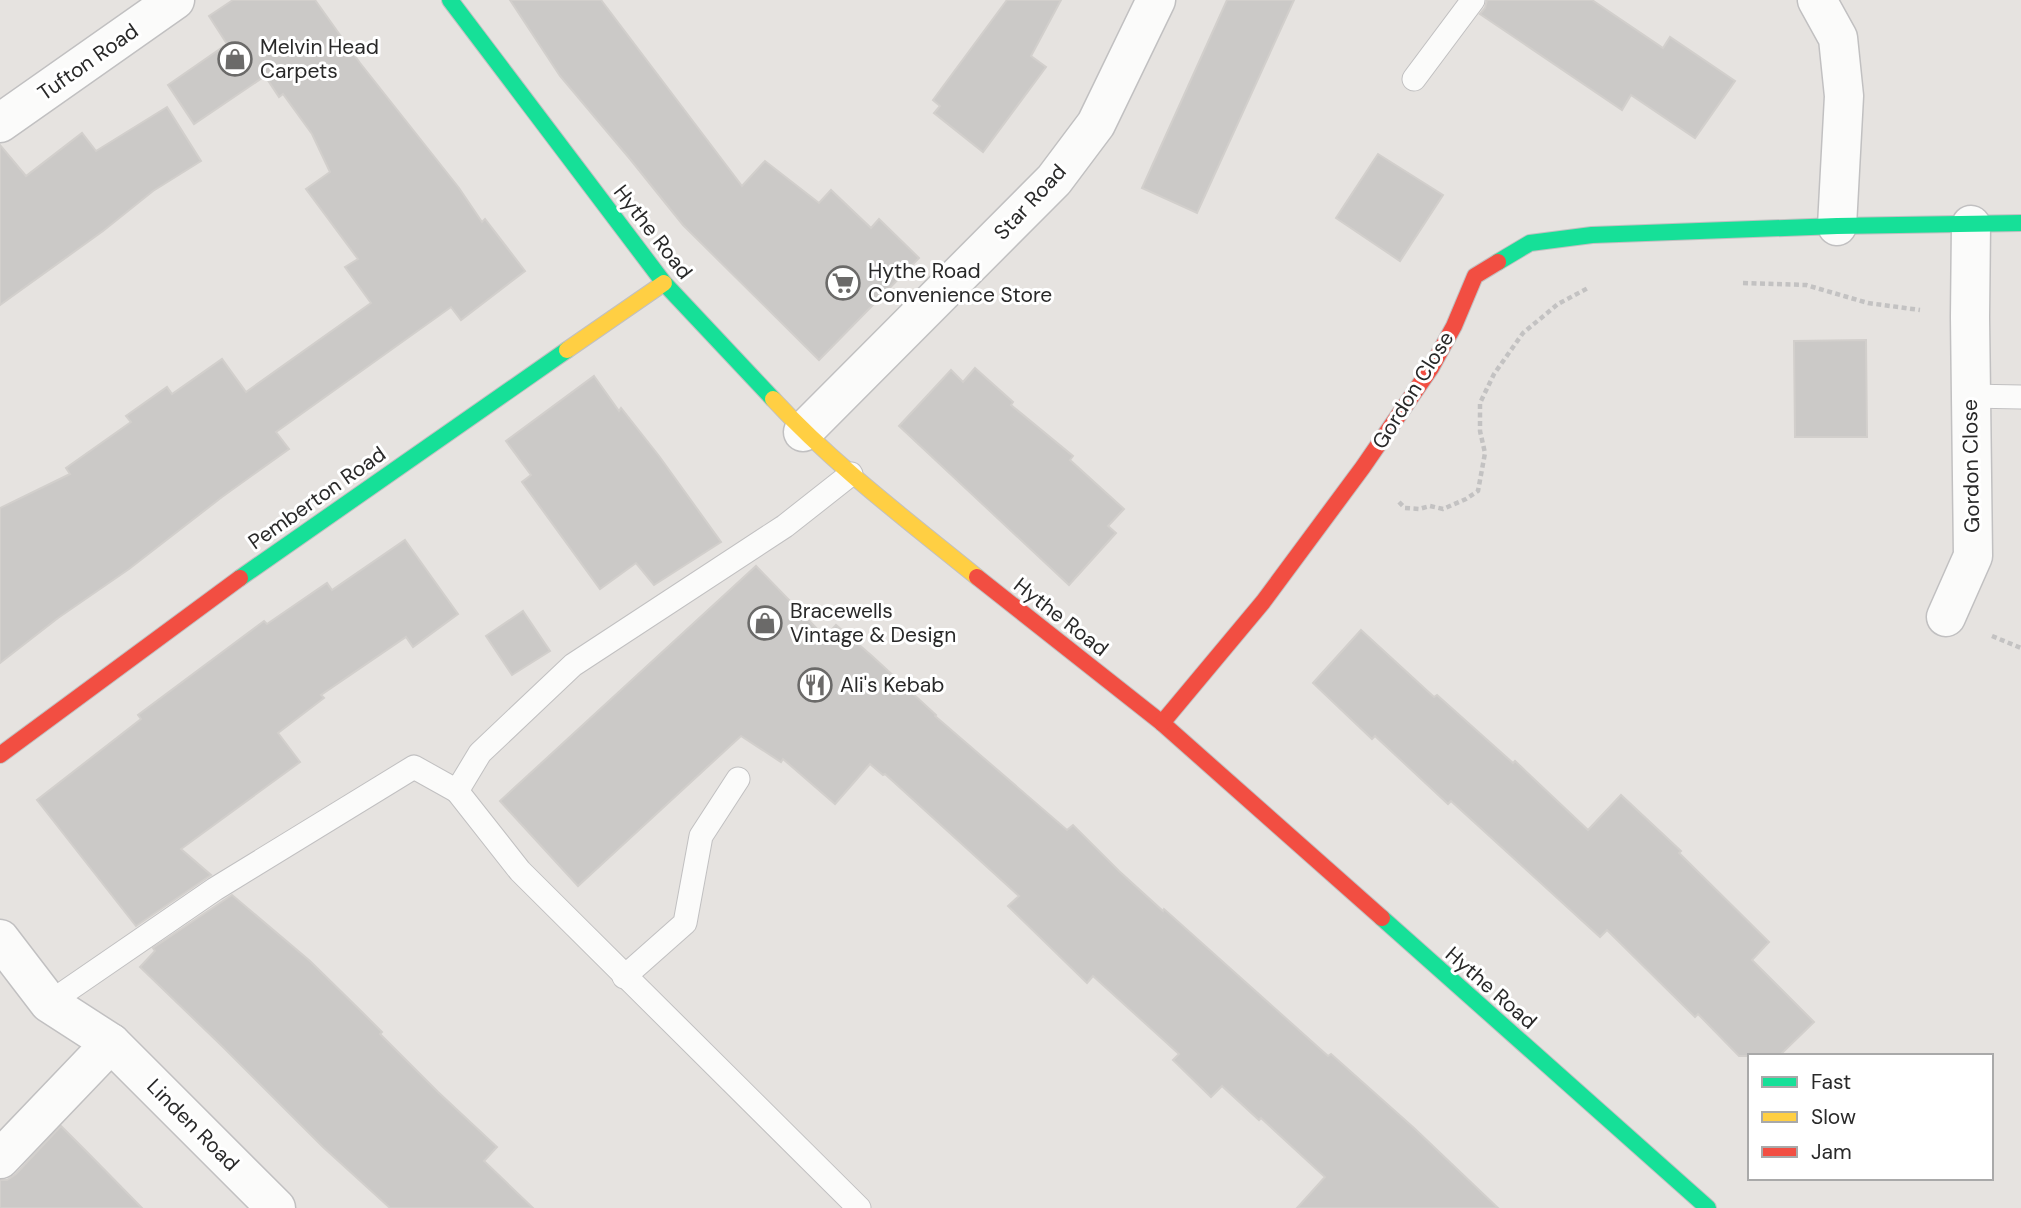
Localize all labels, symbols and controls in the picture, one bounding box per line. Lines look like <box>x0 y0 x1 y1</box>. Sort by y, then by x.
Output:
street label: Tufton Road <box>32 17 144 107</box>
place label: Melvin Head Carpets <box>260 33 379 85</box>
shop icon: Melvin Head Carpets <box>216 40 254 78</box>
street label: Star Road <box>988 158 1072 246</box>
street label: Hythe Road <box>607 179 699 285</box>
place label: Hythe Road Convenience Store <box>868 257 1052 309</box>
supermarket icon: Hythe Road Convenience Store <box>824 264 862 302</box>
street label: Gordon Close <box>1366 326 1460 454</box>
street label: Gordon Close <box>1956 399 1986 533</box>
street label: Pemberton Road <box>243 440 391 556</box>
street label: Hythe Road <box>1008 571 1114 663</box>
place label: Bracewells Vintage & Design <box>790 597 956 649</box>
shop icon: Bracewells Vintage & Design <box>746 604 784 642</box>
restaurant icon: Ali's Kebab <box>796 666 834 704</box>
place label: Ali's Kebab <box>840 671 944 699</box>
street label: Hythe Road <box>1439 940 1543 1036</box>
legend <box>1748 1054 1993 1180</box>
text: Fast <box>1811 1068 1851 1096</box>
street label: Linden Road <box>141 1073 245 1177</box>
text: Slow <box>1811 1103 1856 1131</box>
text: Jam <box>1811 1138 1852 1166</box>

